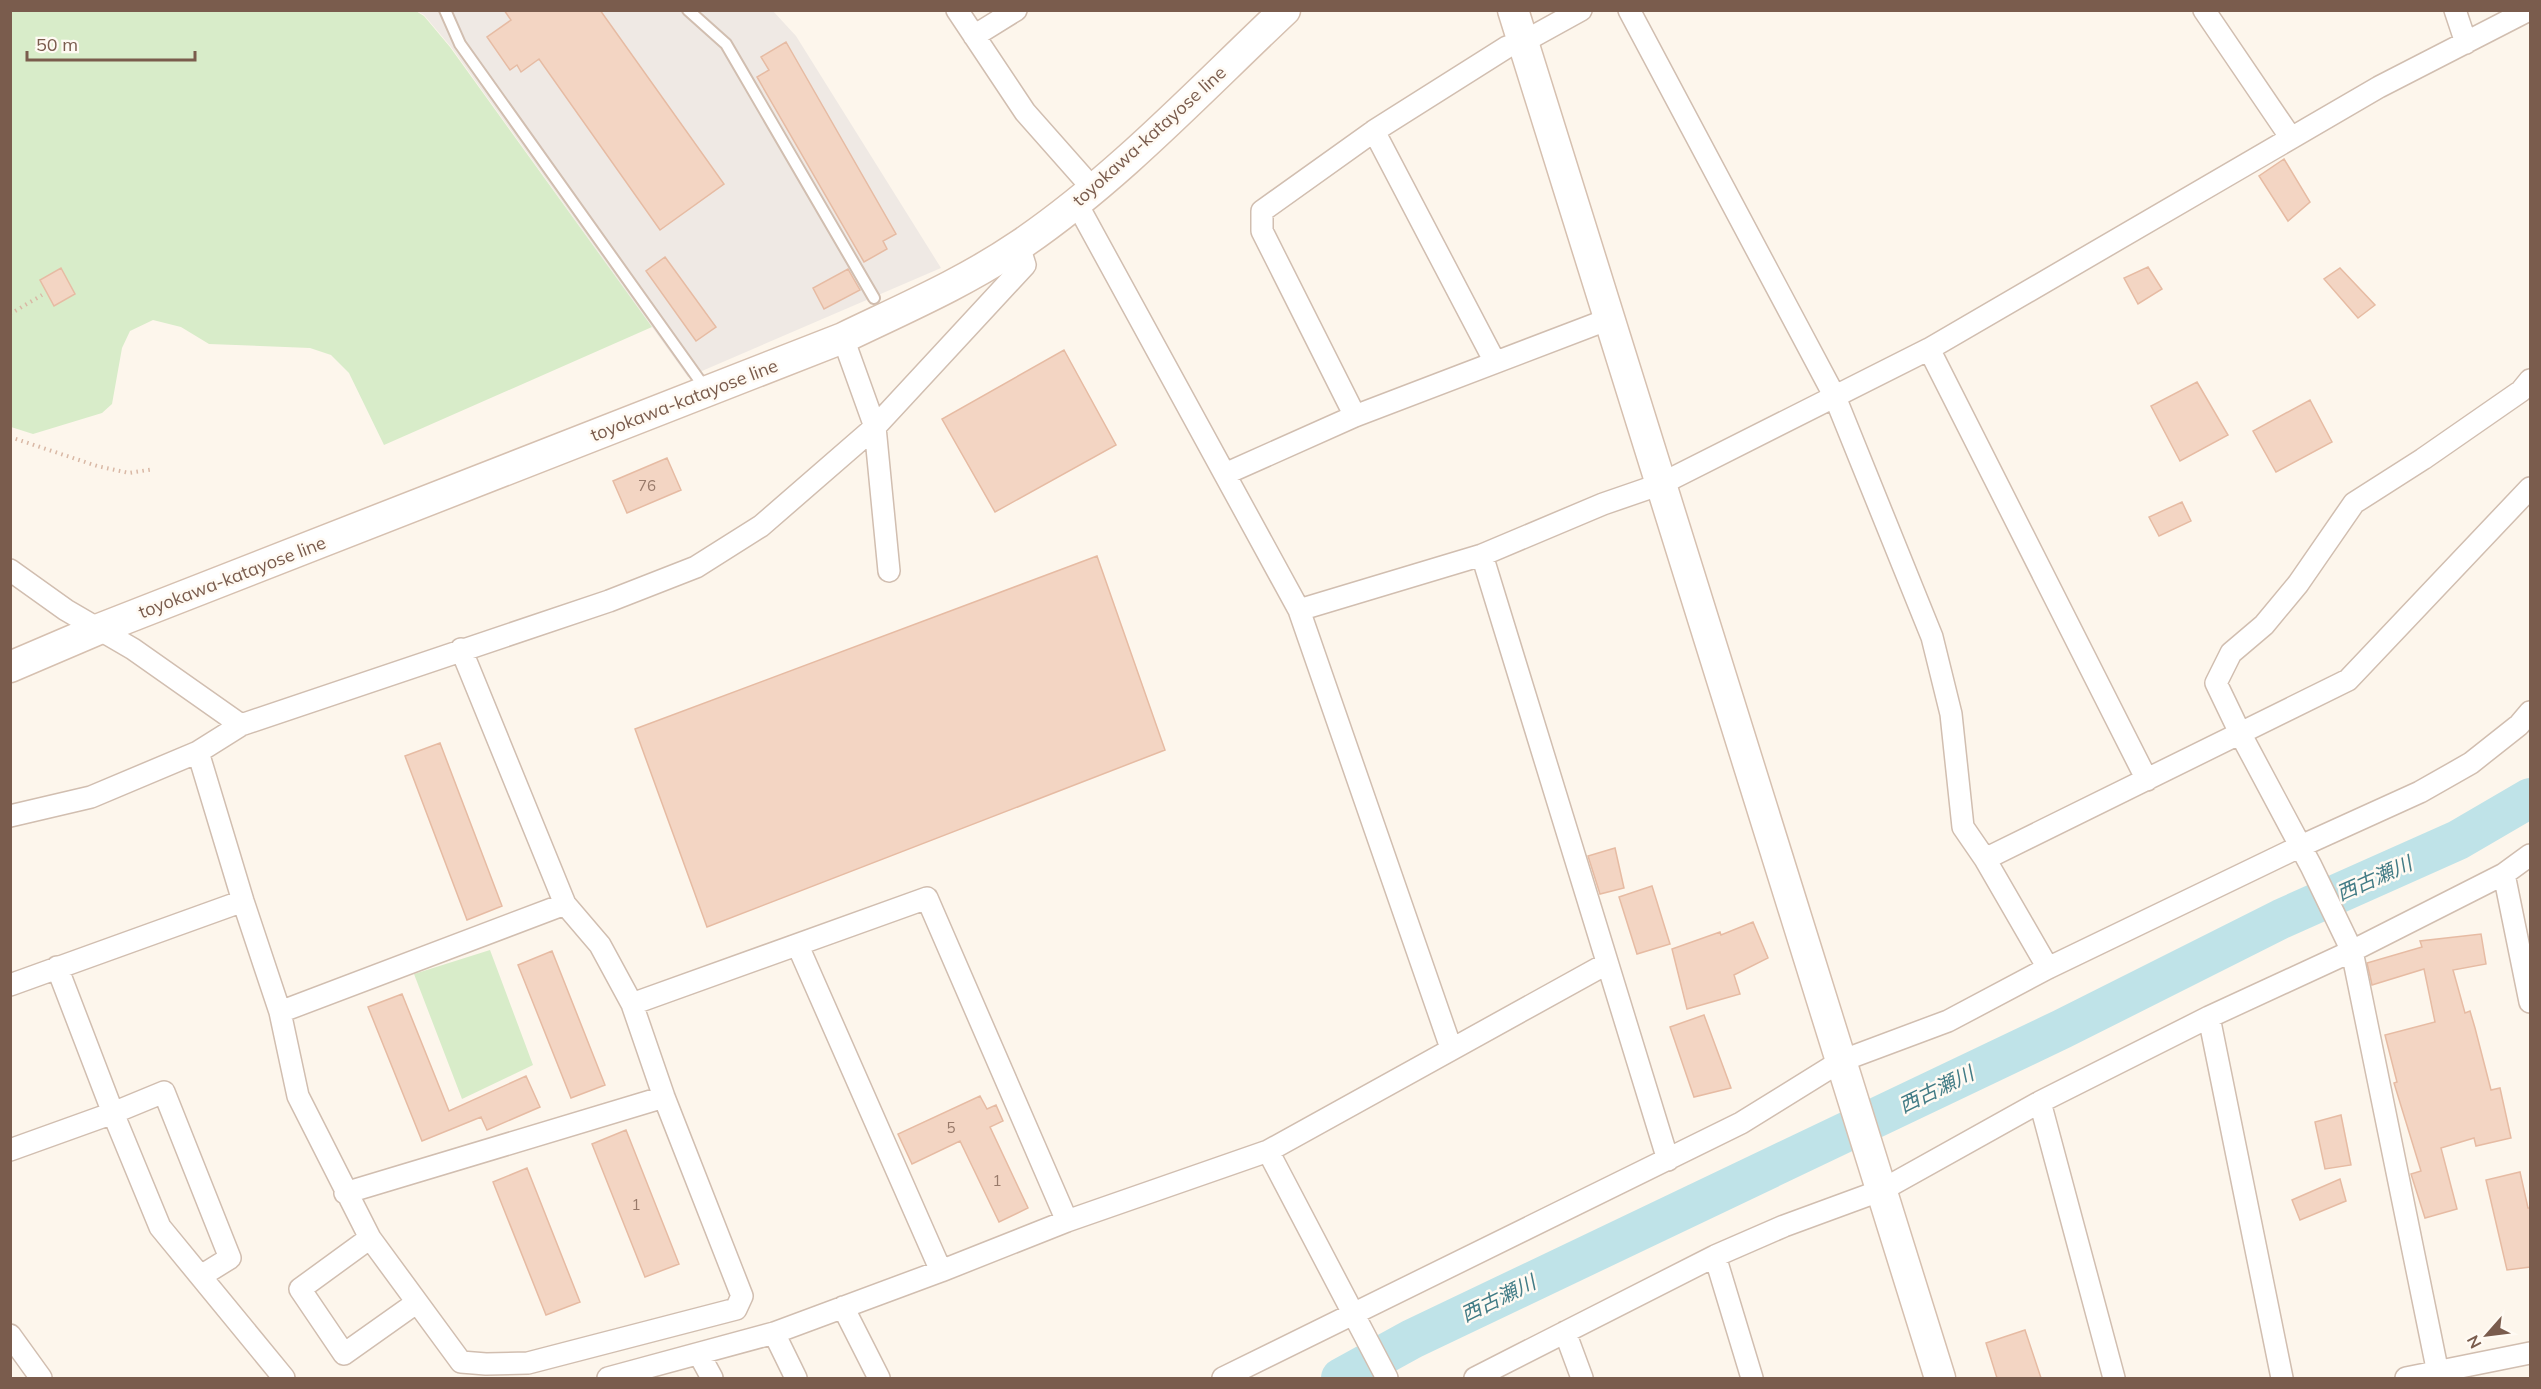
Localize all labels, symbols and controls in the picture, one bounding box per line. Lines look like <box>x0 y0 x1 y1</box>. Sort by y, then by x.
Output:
scale bar <box>27 24 195 62</box>
text: 50 m <box>36 33 78 56</box>
street label: toyokawa-katayose line <box>1067 61 1231 211</box>
street label: toyokawa-katayose line <box>587 354 781 446</box>
house number: 76 <box>638 476 656 495</box>
street label: toyokawa-katayose line <box>135 531 329 623</box>
water label: 西古瀬川 <box>2332 849 2417 906</box>
water label: 西古瀬川 <box>1895 1059 1979 1118</box>
house number: 5 <box>946 1118 956 1137</box>
house number: 1 <box>992 1171 1002 1190</box>
house number: 1 <box>631 1195 641 1214</box>
water label: 西古瀬川 <box>1457 1268 1541 1327</box>
north arrow <box>2457 1305 2517 1365</box>
text: N <box>2462 1332 2485 1352</box>

